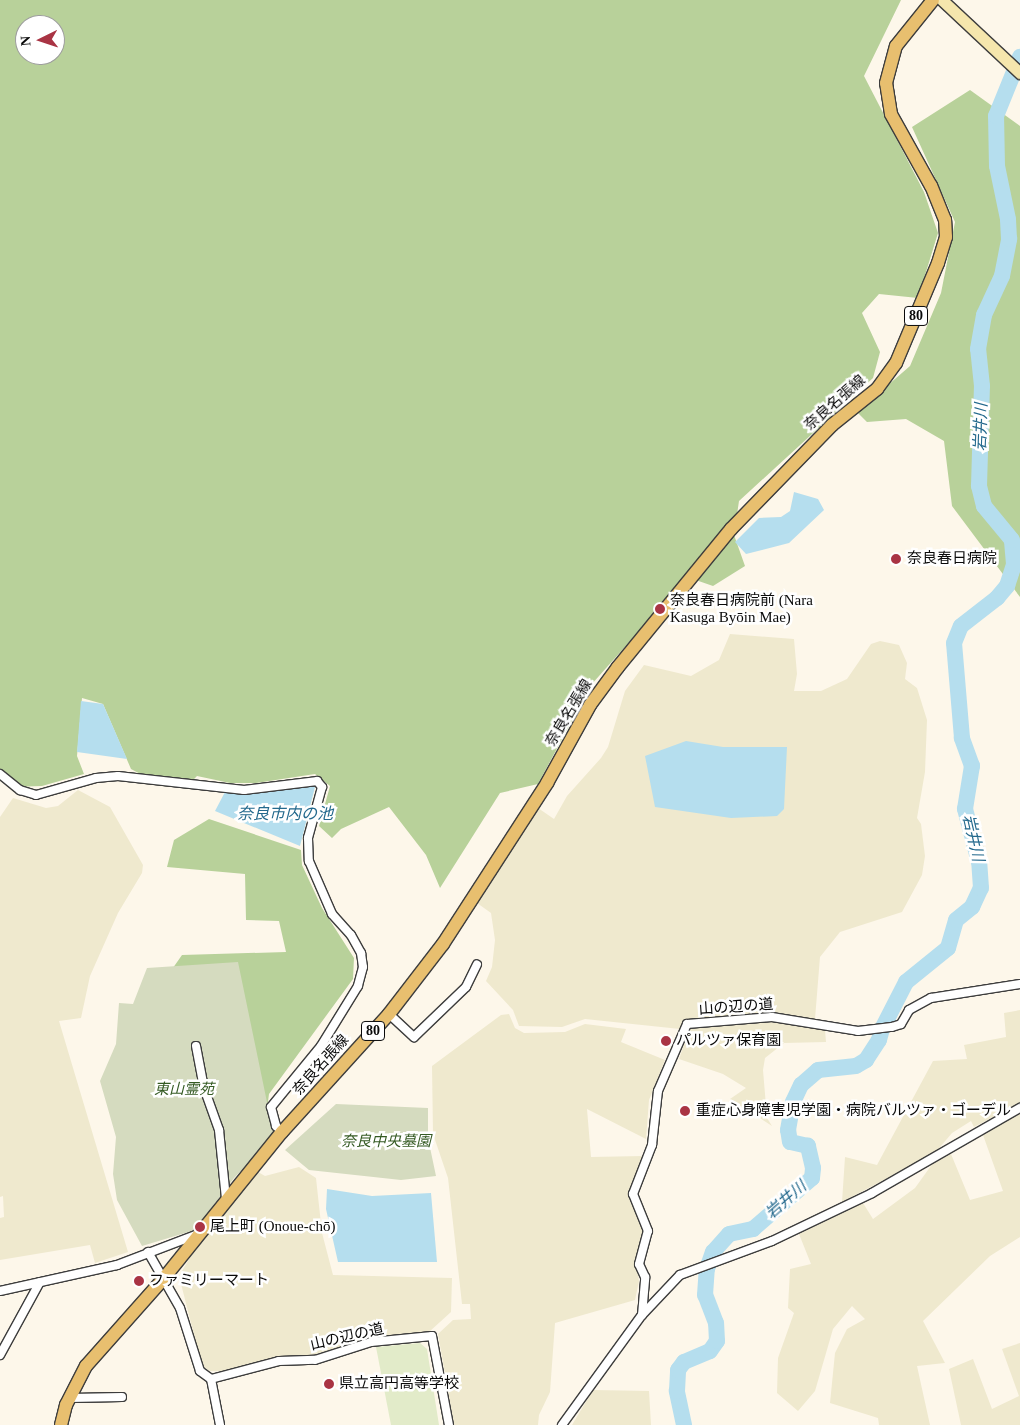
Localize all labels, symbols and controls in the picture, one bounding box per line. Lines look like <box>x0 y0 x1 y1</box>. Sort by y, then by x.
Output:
north arrow <box>15 15 65 65</box>
text: N <box>18 35 33 47</box>
road number: 80 <box>904 304 928 328</box>
street label: 奈良名張線 <box>801 372 869 434</box>
water label: 岩井川 <box>971 403 991 451</box>
place label: 奈良春日病院 <box>907 550 997 568</box>
marker: 奈良春日病院 <box>889 552 903 566</box>
place label: 奈良春日病院前 (Nara Kasuga Byōin Mae) <box>670 591 813 626</box>
marker: 奈良春日病院前 (Nara Kasuga Byōin Mae) <box>654 603 666 615</box>
street label: 奈良名張線 <box>542 676 596 750</box>
water label: 奈良市内の池 <box>237 804 333 824</box>
water label: 岩井川 <box>958 812 988 864</box>
street label: 山の辺の道 <box>698 995 774 1019</box>
road number: 80 <box>360 1019 386 1042</box>
street label: 奈良名張線 <box>289 1031 353 1099</box>
place label: パルツァ保育園 <box>676 1032 781 1050</box>
marker: パルツァ保育園 <box>660 1035 672 1047</box>
park label: 東山霊苑 <box>154 1081 214 1099</box>
place label: 重症心身障害児学園・病院バルツァ・ゴーデル <box>696 1102 1011 1120</box>
marker: 重症心身障害児学園・病院バルツァ・ゴーデル <box>678 1104 692 1118</box>
park label: 奈良中央墓園 <box>341 1133 431 1151</box>
water label: 岩井川 <box>762 1177 810 1223</box>
place label: 尾上町 (Onoue-chō) <box>210 1218 335 1236</box>
marker: 尾上町 (Onoue-chō) <box>194 1221 206 1233</box>
place label: ファミリーマート <box>149 1272 269 1290</box>
marker: ファミリーマート <box>133 1275 145 1287</box>
street label: 山の辺の道 <box>308 1320 386 1354</box>
place label: 県立高円高等学校 <box>339 1375 459 1393</box>
marker: 県立高円高等学校 <box>323 1378 335 1390</box>

